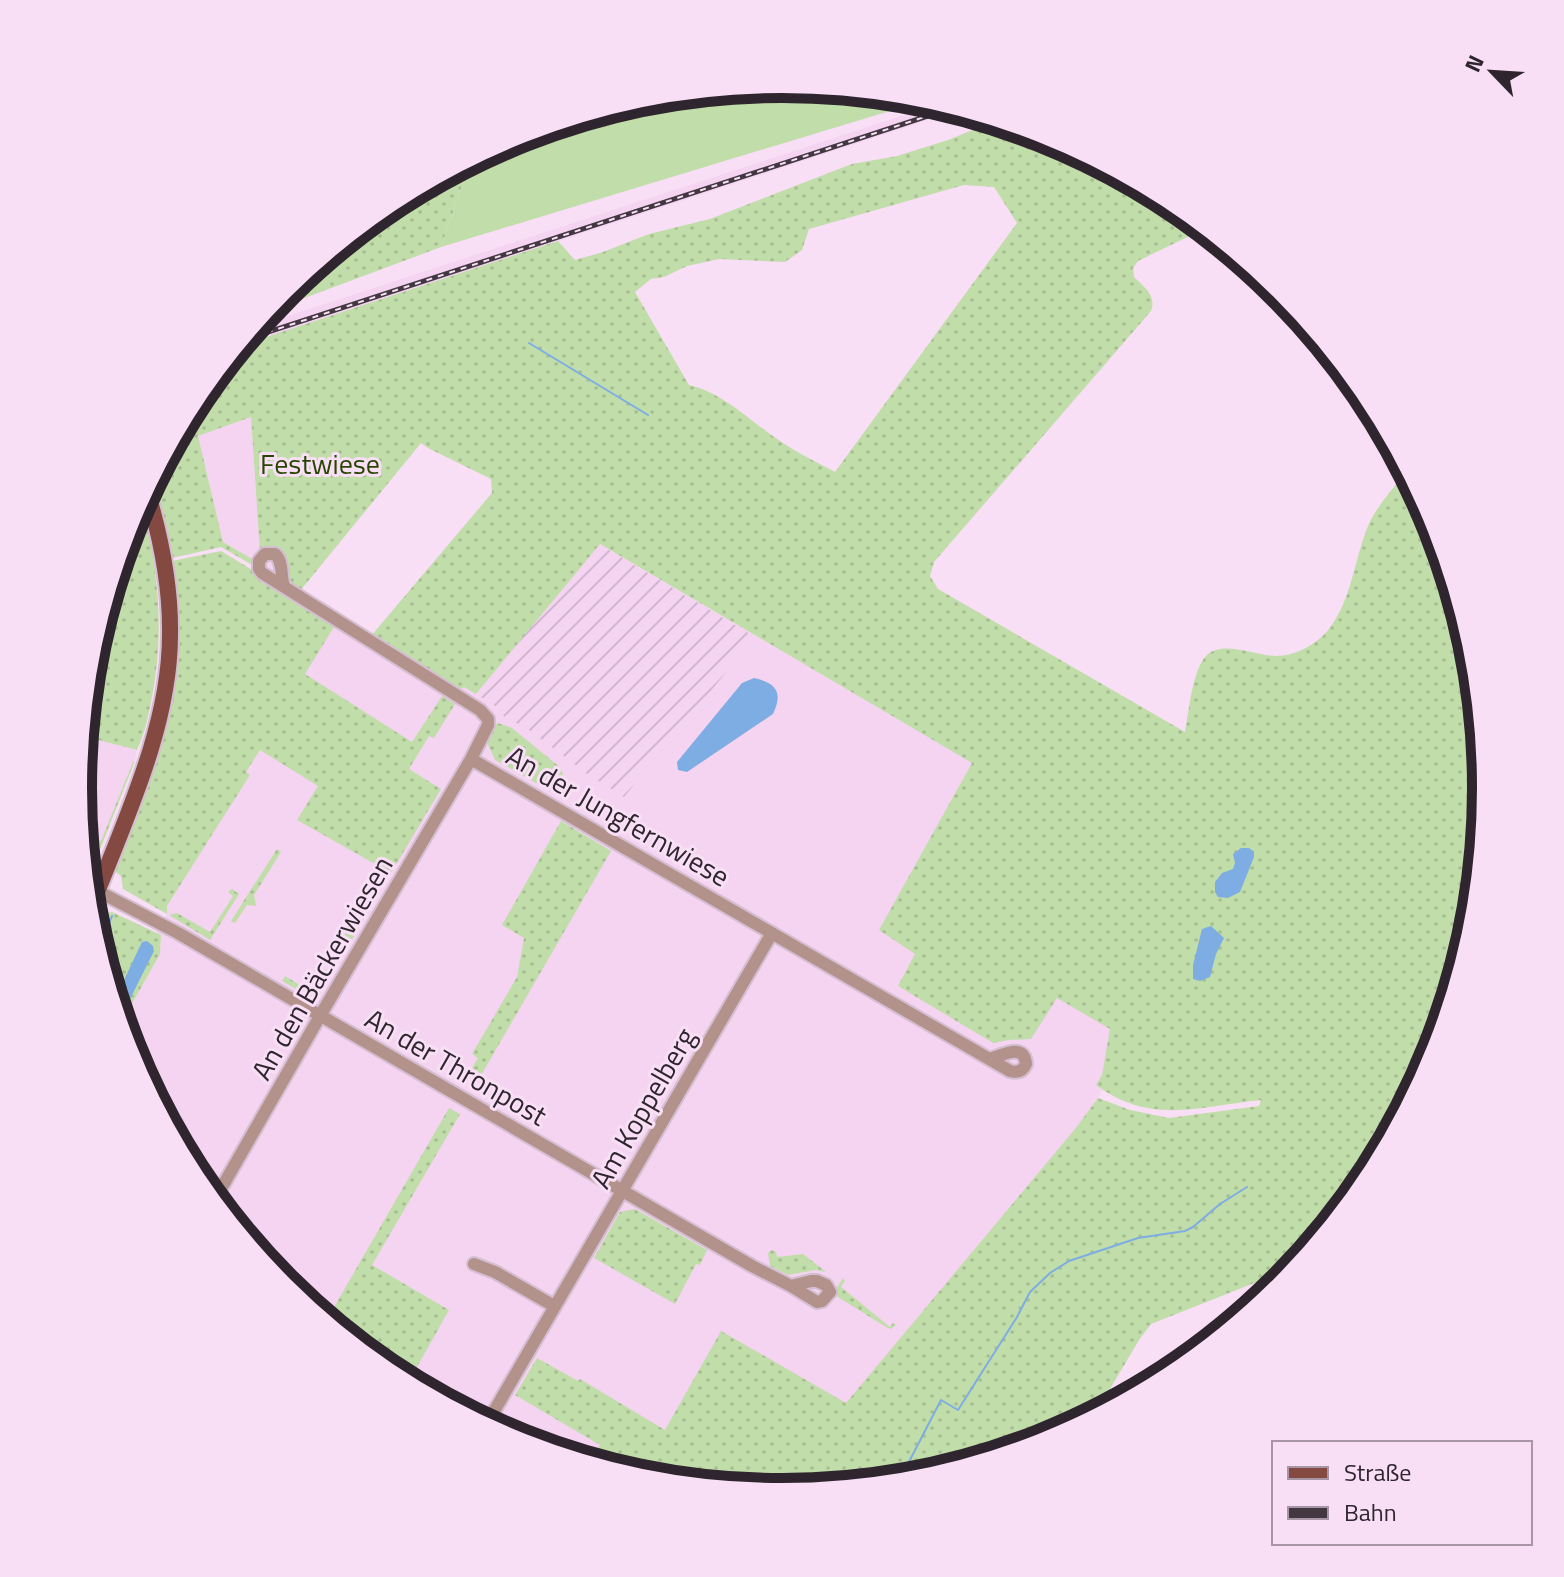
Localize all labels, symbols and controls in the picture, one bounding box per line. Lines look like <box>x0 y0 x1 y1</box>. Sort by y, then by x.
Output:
north arrow <box>1452 32 1532 112</box>
text: N <box>1455 49 1493 78</box>
park label: Festwiese <box>260 442 380 485</box>
street label: An der Jungfernwiese <box>499 734 738 897</box>
street label: An den Bäckerwiesen <box>240 848 403 1088</box>
street label: An der Thronpost <box>357 997 556 1136</box>
street label: Am Koppelberg <box>579 1019 706 1196</box>
legend <box>1272 1441 1532 1545</box>
text: Straße <box>1344 1454 1411 1490</box>
text: Bahn <box>1344 1494 1397 1530</box>

